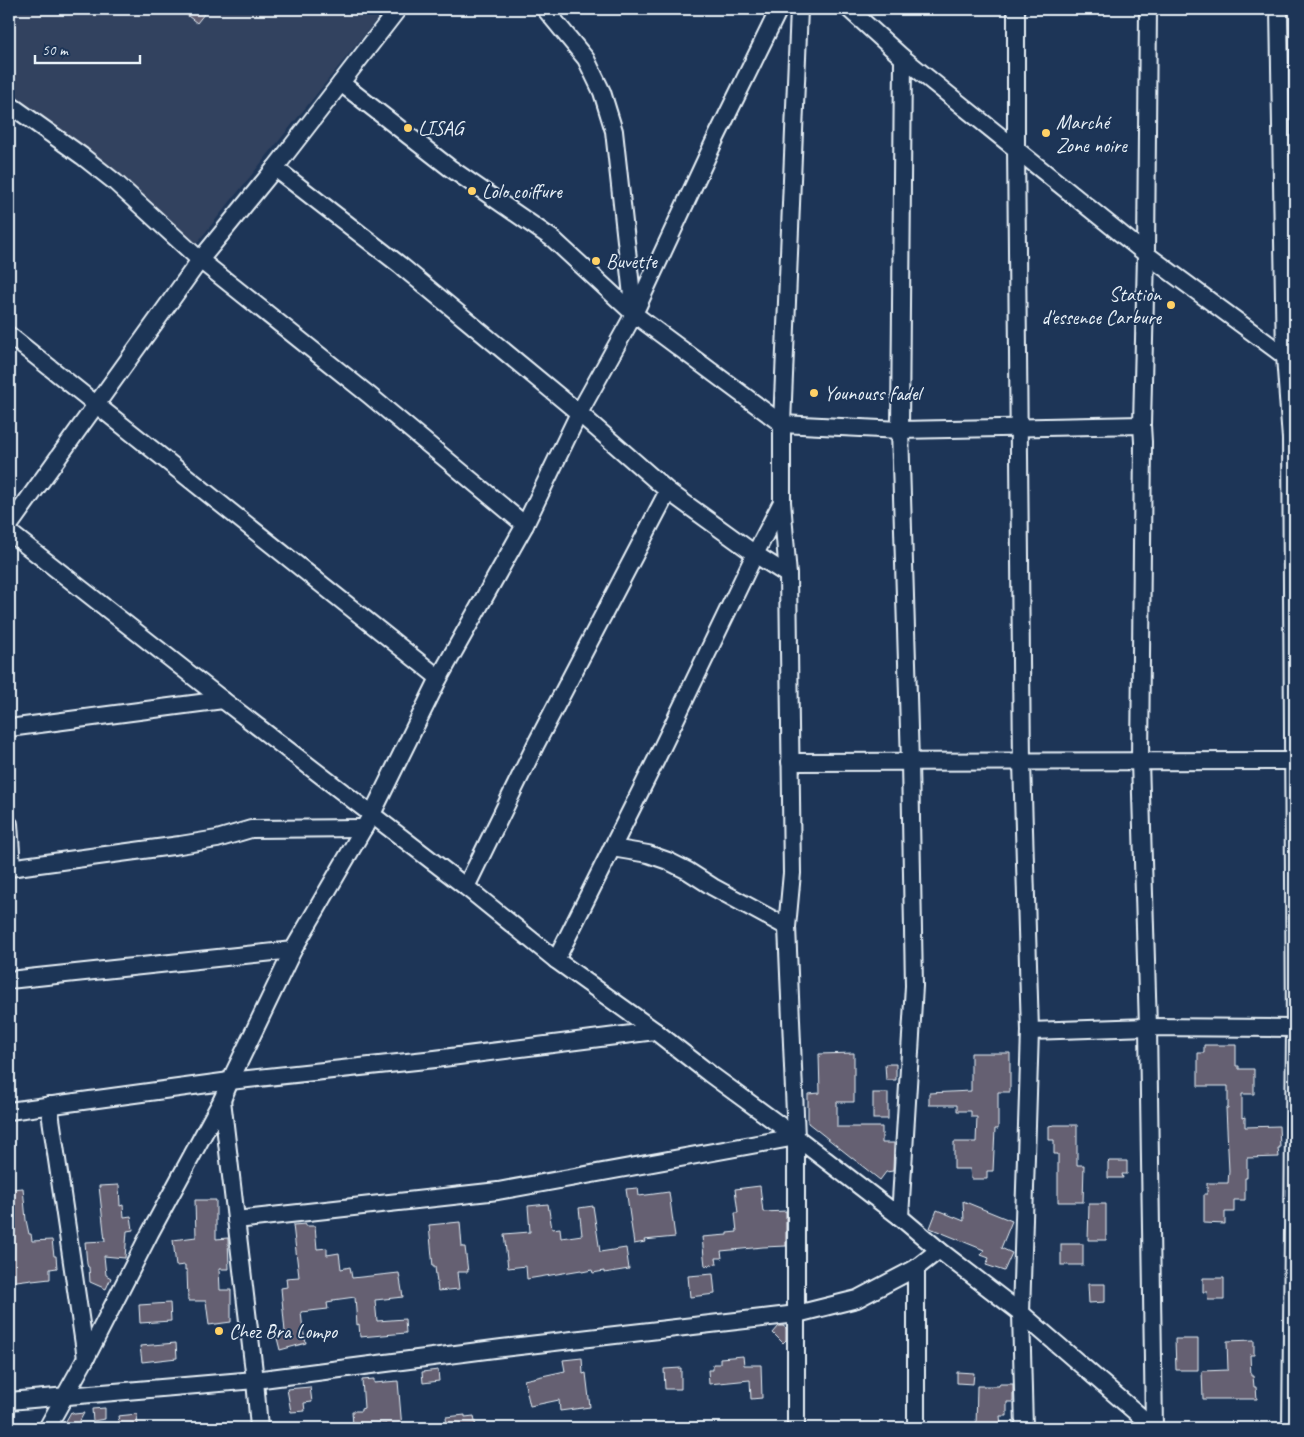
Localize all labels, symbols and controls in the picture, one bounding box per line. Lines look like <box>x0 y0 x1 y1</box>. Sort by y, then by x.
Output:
scale bar <box>35 32 140 64</box>
text: 50 m <box>42 41 69 60</box>
place label: Marché Zone noire <box>1056 110 1128 158</box>
place label: LISAG <box>418 116 466 141</box>
marker: LISAG <box>402 122 414 134</box>
marker: Marché Zone noire <box>1040 127 1052 139</box>
place label: Lolo coiffure <box>482 179 563 204</box>
marker: Lolo coiffure <box>466 185 478 197</box>
place label: Buvette <box>606 249 658 274</box>
marker: Buvette <box>590 255 602 267</box>
place label: Station d'essence Carbure <box>1042 282 1162 330</box>
marker: Station d'essence Carbure <box>1165 299 1177 311</box>
place label: Younouss fadel <box>824 381 924 406</box>
marker: Younouss fadel <box>808 387 820 399</box>
place label: Chez Bra Lompo <box>229 1319 338 1344</box>
marker: Chez Bra Lompo <box>213 1325 225 1337</box>

